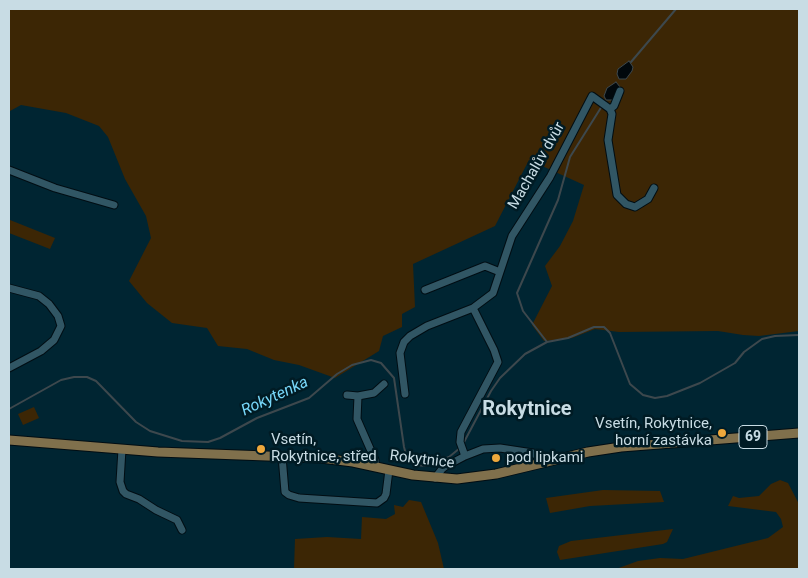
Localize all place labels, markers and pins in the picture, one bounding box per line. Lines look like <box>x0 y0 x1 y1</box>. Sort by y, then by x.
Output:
place label: Vsetín, Rokytnice, horní zastávka <box>595 415 712 450</box>
marker: Vsetín, Rokytnice, horní zastávka <box>716 427 728 439</box>
place label: Vsetín, Rokytnice, střed <box>271 431 377 466</box>
marker: Vsetín, Rokytnice, střed <box>255 443 267 455</box>
place label: pod lipkami <box>506 449 583 467</box>
marker: pod lipkami <box>490 452 502 464</box>

